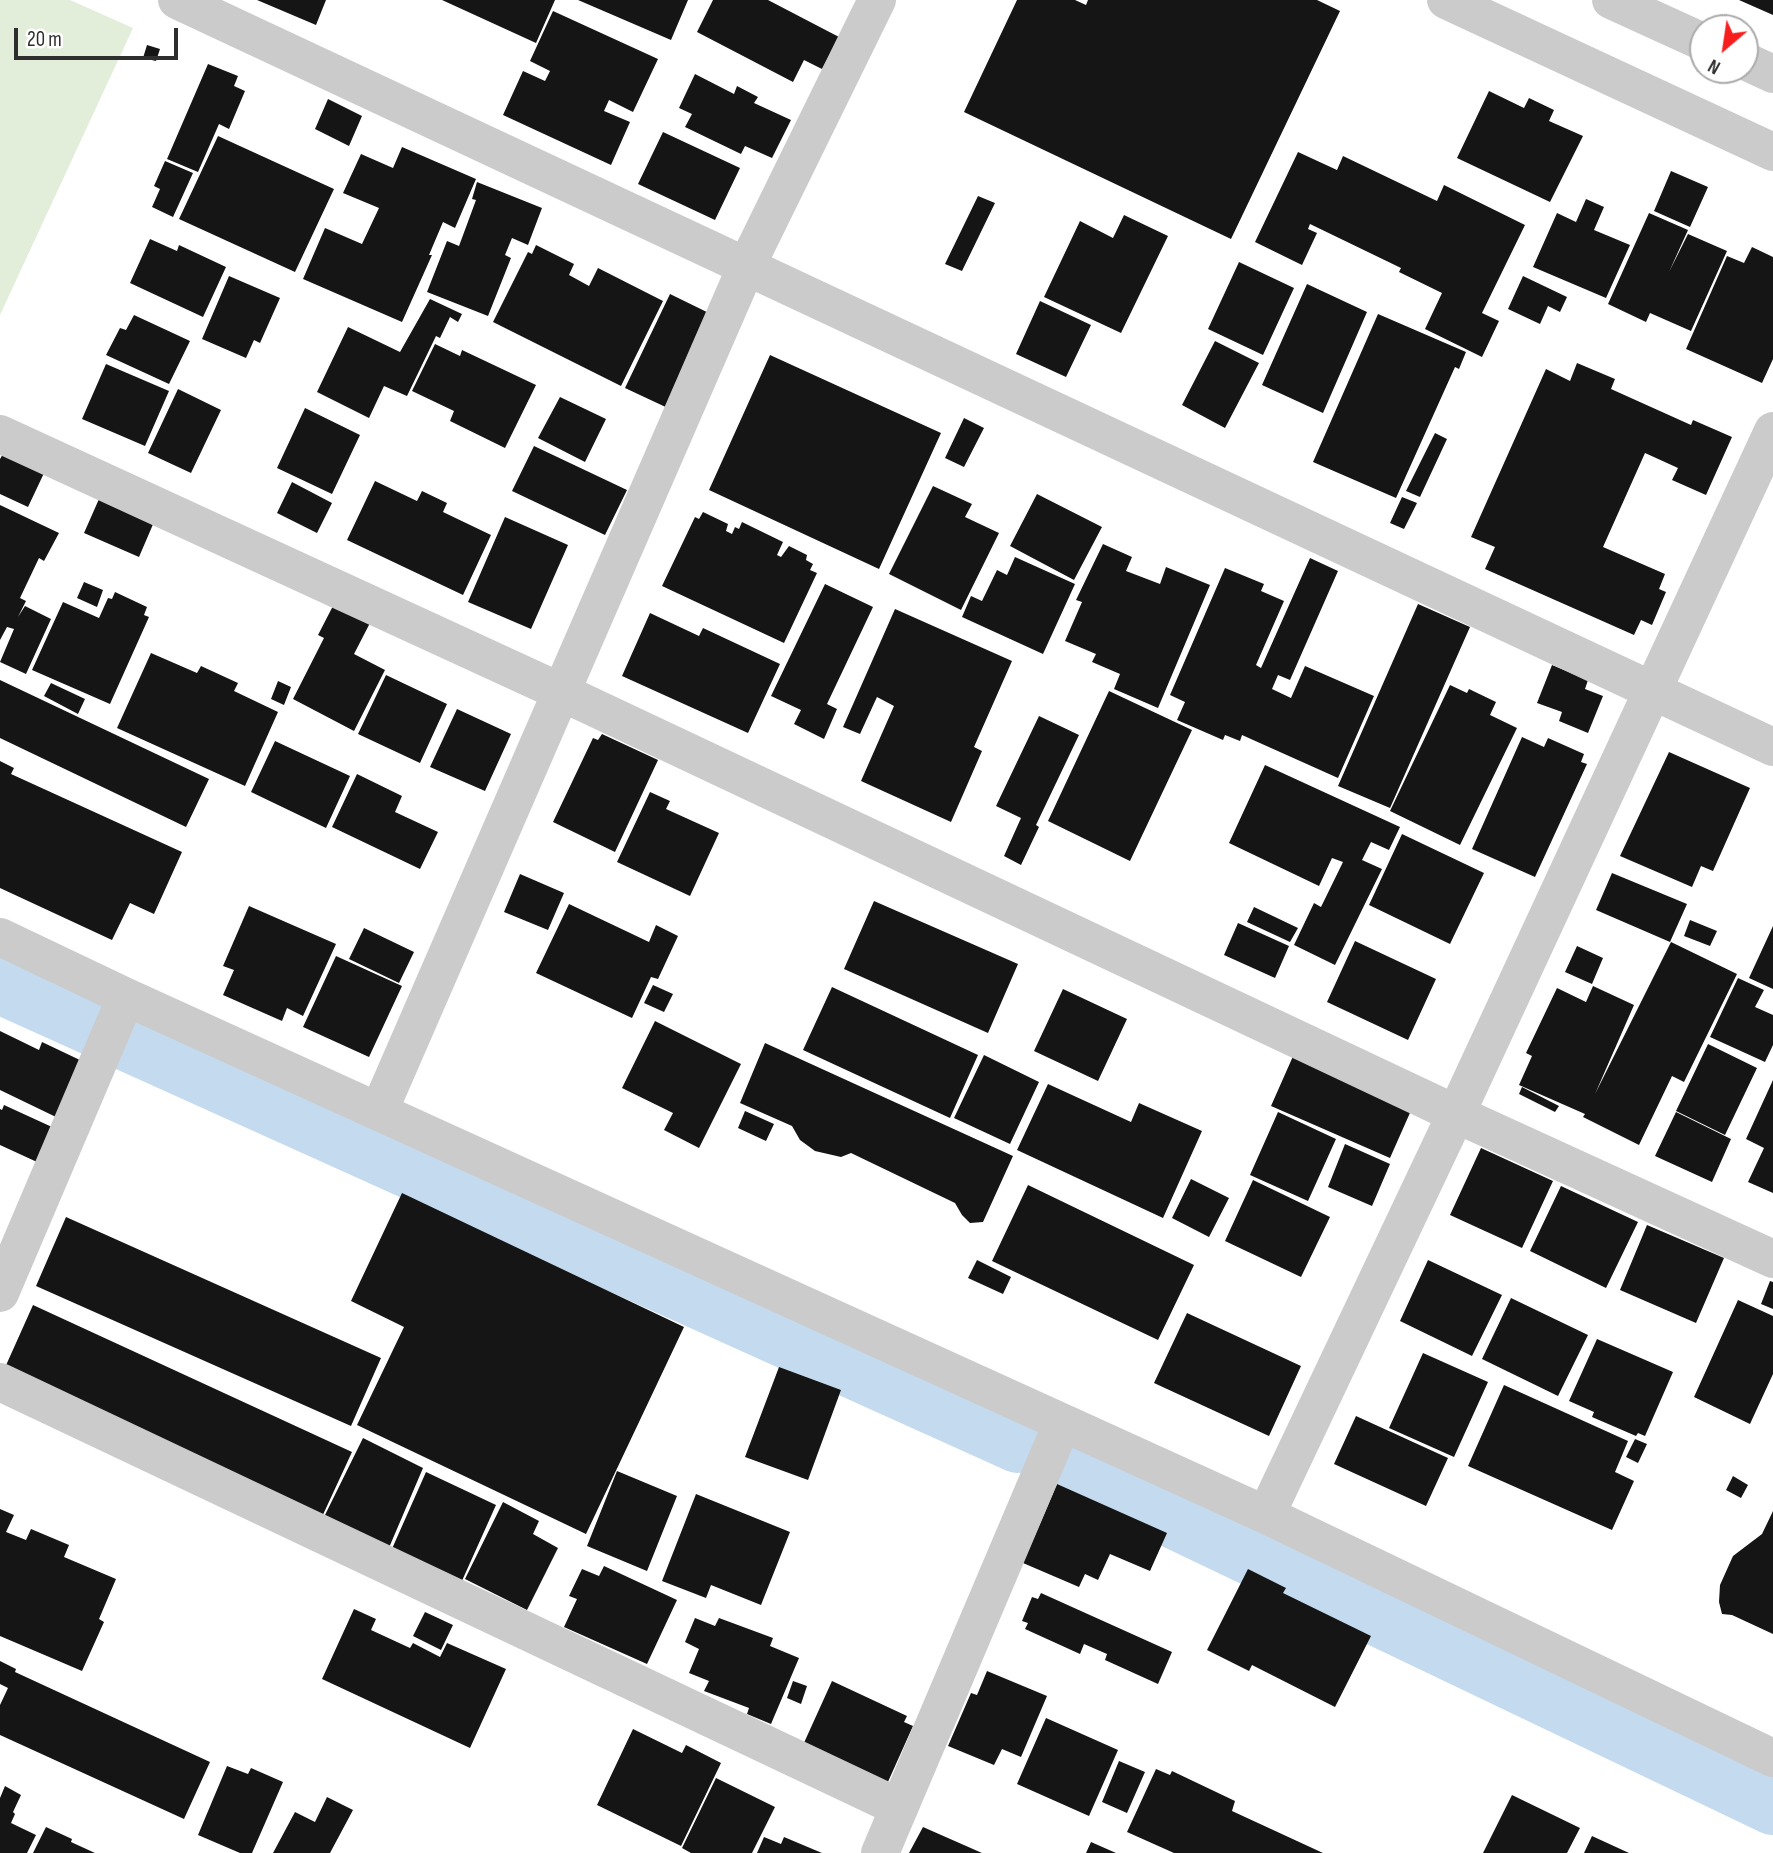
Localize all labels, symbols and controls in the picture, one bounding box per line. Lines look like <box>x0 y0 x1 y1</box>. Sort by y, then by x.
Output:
scale bar <box>18 14 182 58</box>
north arrow <box>1689 14 1759 84</box>
text: 20 m <box>27 27 62 52</box>
text: N <box>1705 54 1725 79</box>

